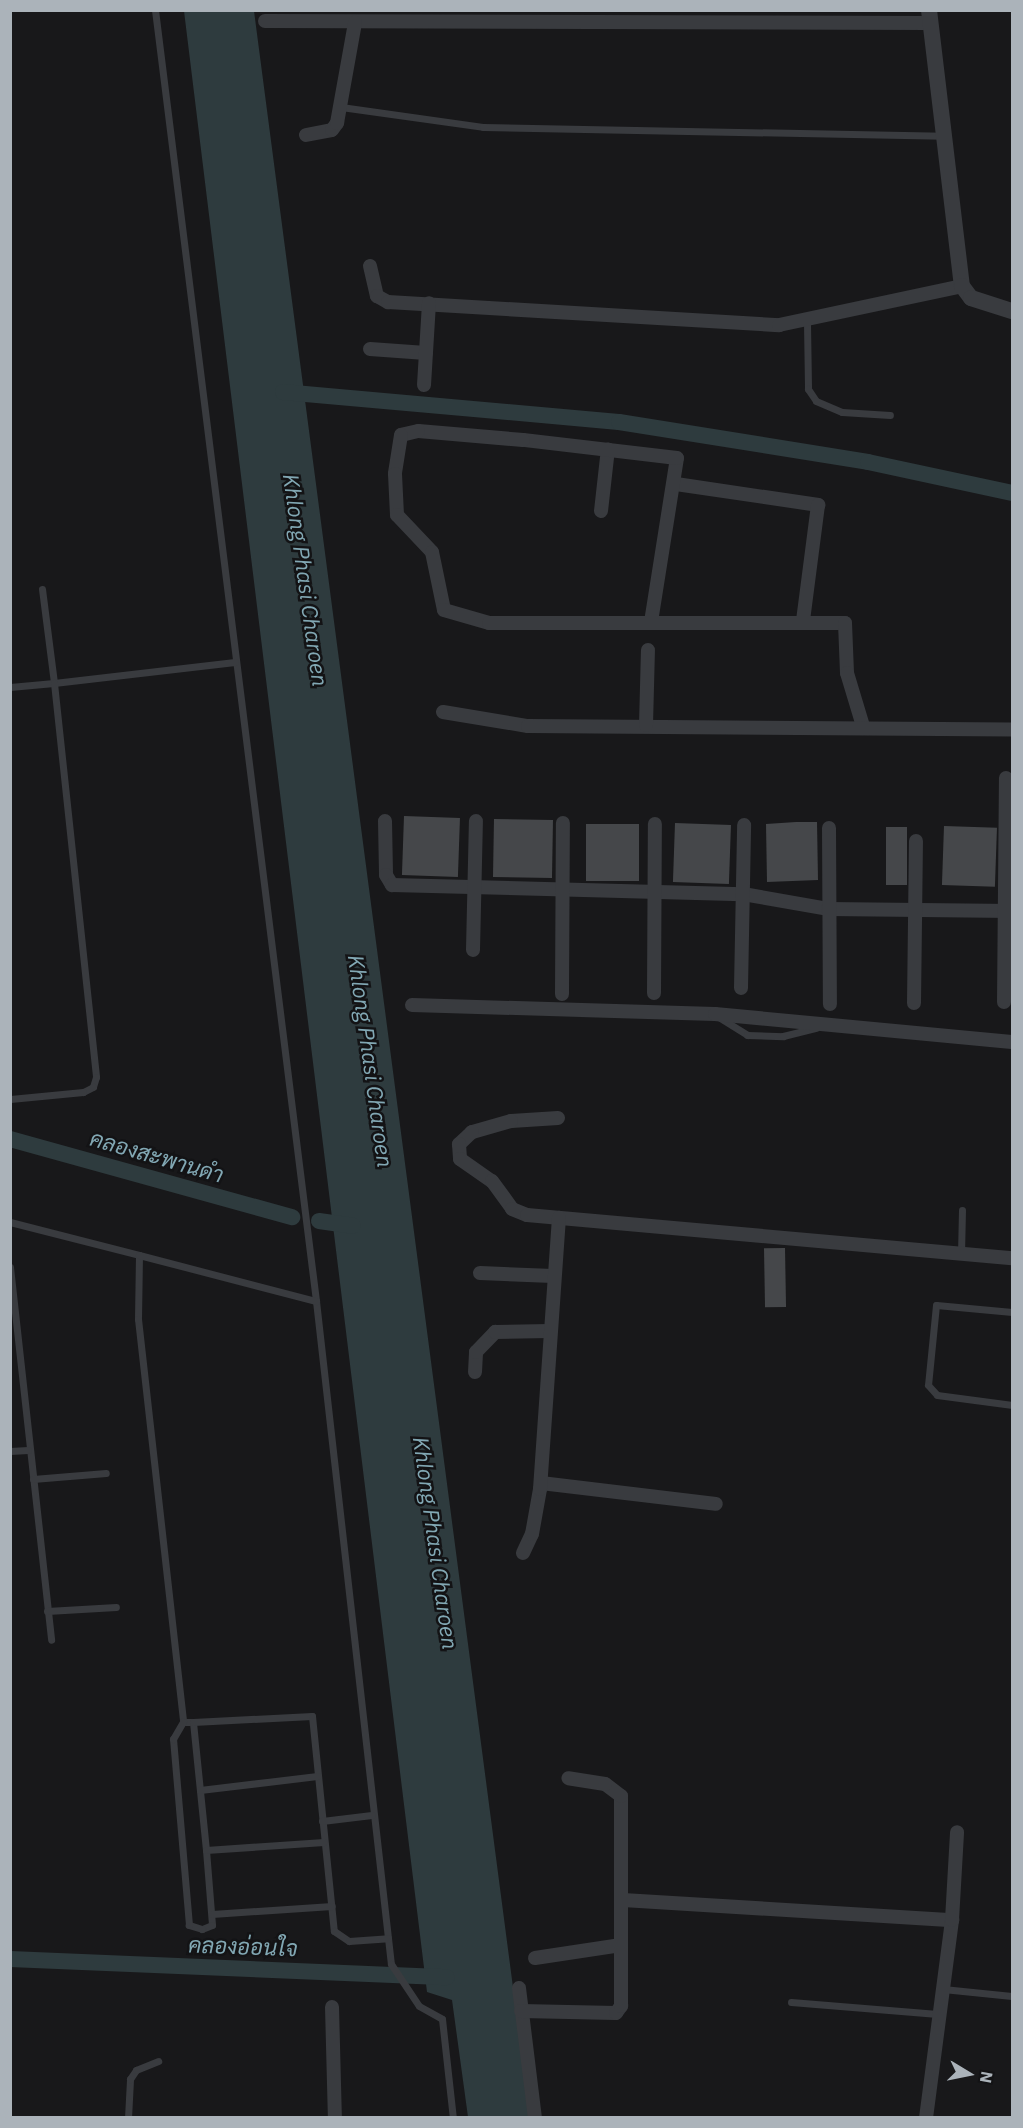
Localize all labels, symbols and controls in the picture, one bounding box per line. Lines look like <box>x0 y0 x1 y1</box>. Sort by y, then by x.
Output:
water label: Khlong Phasi Charoen <box>278 472 334 688</box>
water label: Khlong Phasi Charoen <box>343 953 399 1169</box>
water label: คลองสะพานดำ <box>87 1124 227 1188</box>
water label: Khlong Phasi Charoen <box>408 1435 464 1651</box>
water label: คลองอ่อนใจ <box>188 1931 298 1961</box>
north arrow <box>939 2044 999 2104</box>
text: N <box>976 2070 998 2085</box>

